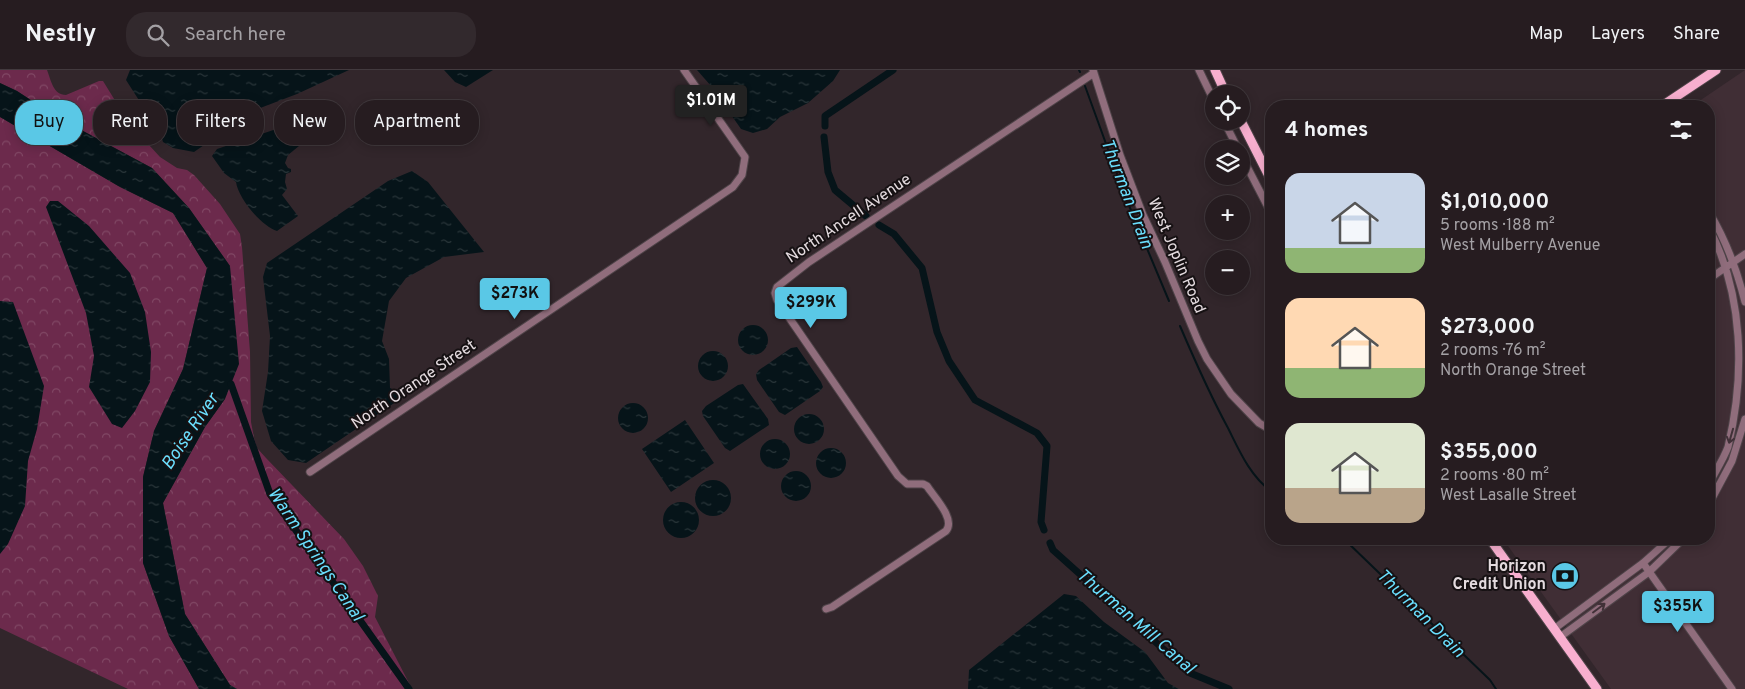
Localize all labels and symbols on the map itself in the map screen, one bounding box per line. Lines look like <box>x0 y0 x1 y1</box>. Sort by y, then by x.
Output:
pin: $1.01M <box>670 85 752 127</box>
water label: Thurman Drain <box>1094 136 1158 253</box>
street label: North Ancell Avenue <box>783 170 915 268</box>
street label: West Joplin Road <box>1143 195 1209 317</box>
pin: $273K <box>480 278 550 320</box>
pin: $299K <box>776 286 846 329</box>
street label: North Orange Street <box>348 336 480 434</box>
water label: Boise River <box>157 388 226 475</box>
one-way arrow <box>1726 427 1735 443</box>
water label: Warm Springs Canal <box>262 484 369 627</box>
place label: Horizon Credit Union <box>1453 557 1546 595</box>
bank icon: Horizon Credit Union <box>1550 561 1580 591</box>
water label: Thurman Mill Canal <box>1071 564 1200 681</box>
water label: Thurman Drain <box>1371 565 1469 663</box>
pin: $355K <box>1643 590 1713 633</box>
one-way arrow <box>1592 602 1605 613</box>

